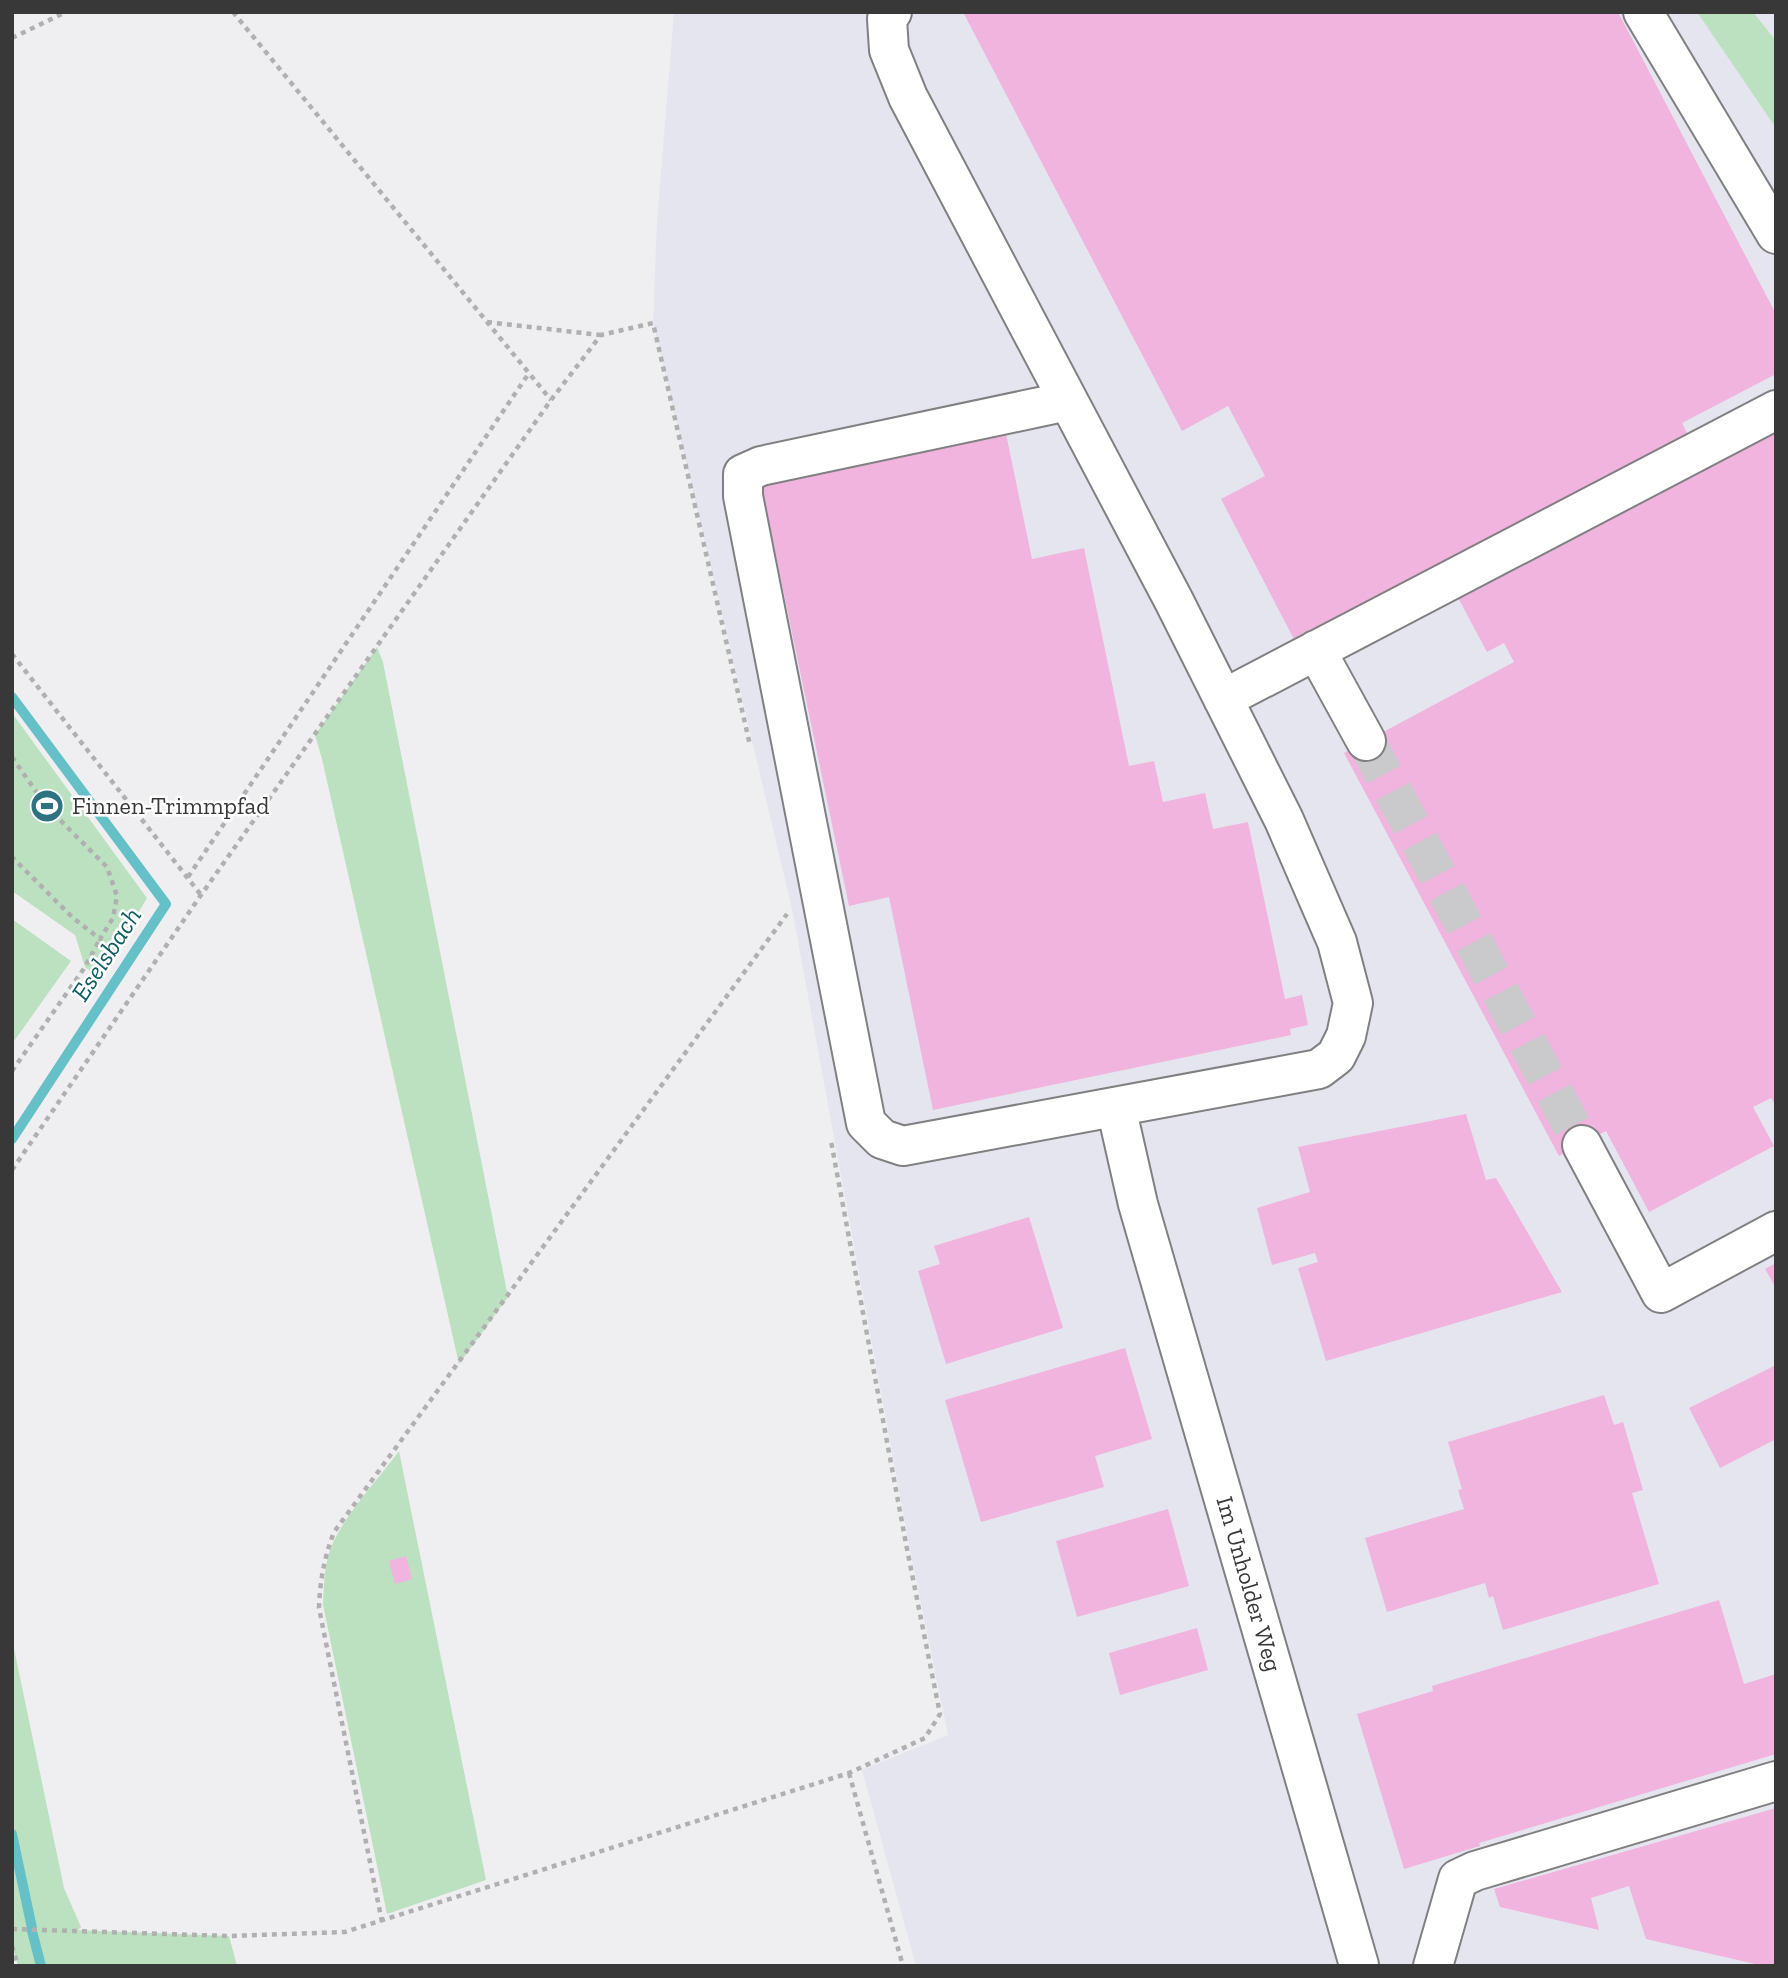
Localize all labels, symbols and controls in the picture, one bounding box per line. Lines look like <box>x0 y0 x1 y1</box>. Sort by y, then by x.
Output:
sports icon: Finnen-Trimmpfad <box>28 787 66 825</box>
place label: Finnen-Trimmpfad <box>72 791 269 820</box>
water label: Eselsbach <box>64 901 148 1007</box>
street label: Im Unholder Weg <box>1211 1493 1288 1675</box>

